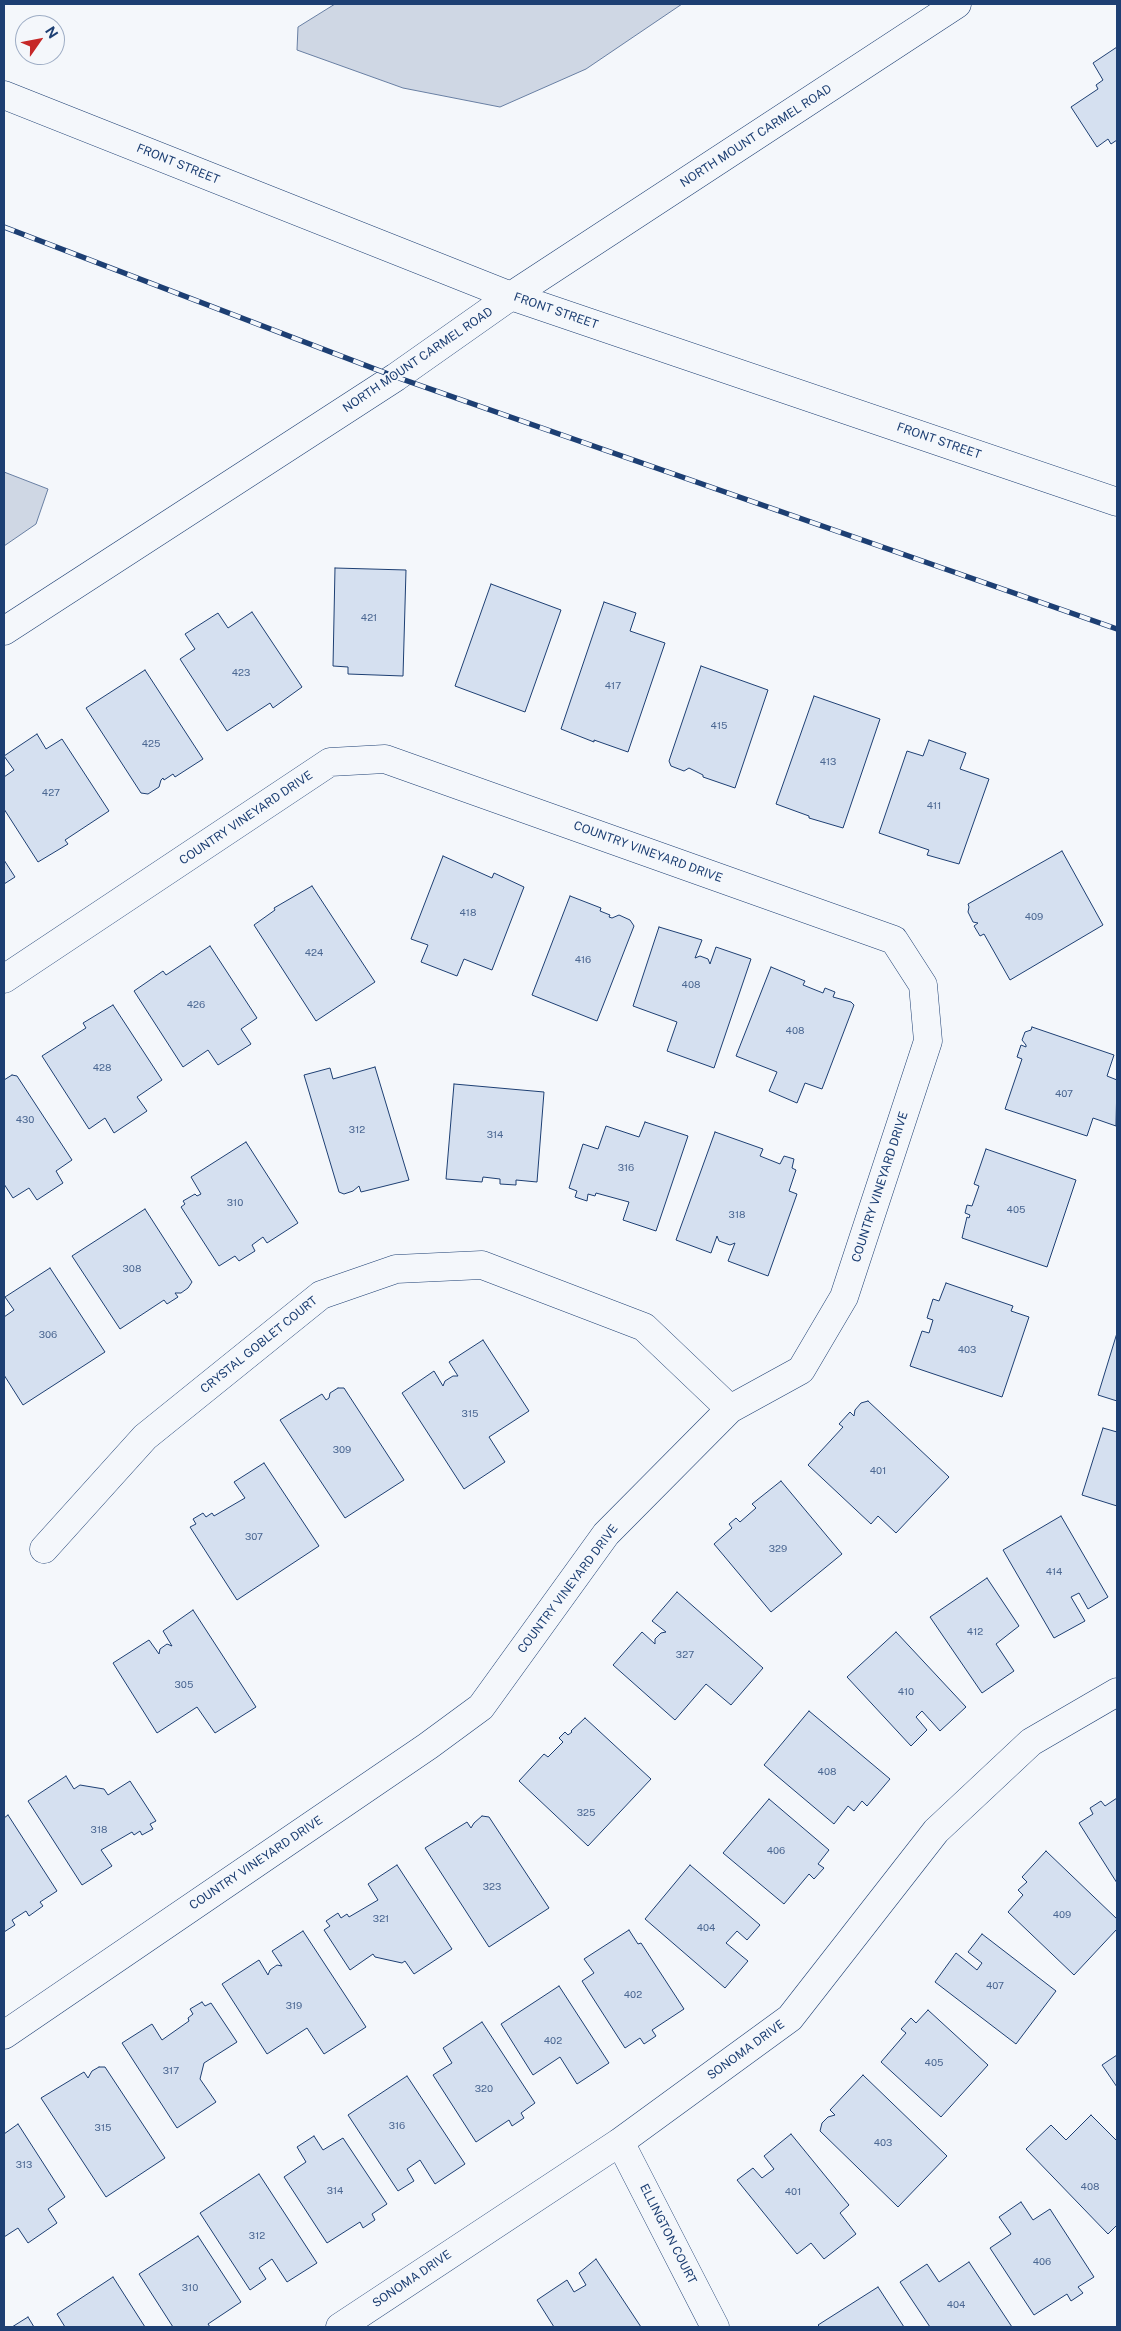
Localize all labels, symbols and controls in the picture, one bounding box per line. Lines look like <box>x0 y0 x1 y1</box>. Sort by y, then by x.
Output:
north arrow <box>15 15 65 65</box>
text: N <box>42 23 61 41</box>
street label: NORTH MOUNT CARMEL ROAD <box>678 82 834 190</box>
street label: FRONT STREET <box>134 141 222 187</box>
street label: FRONT STREET <box>512 290 600 332</box>
street label: NORTH MOUNT CARMEL ROAD <box>340 304 496 416</box>
street label: FRONT STREET <box>895 420 983 462</box>
house number: 421 <box>361 612 377 624</box>
house number: 423 <box>232 667 250 679</box>
house number: 417 <box>605 680 621 692</box>
house number: 415 <box>711 720 727 732</box>
house number: 425 <box>142 738 160 750</box>
house number: 413 <box>820 756 836 768</box>
street label: COUNTRY VINEYARD DRIVE <box>177 768 315 868</box>
house number: 427 <box>42 787 60 799</box>
house number: 411 <box>927 800 941 812</box>
street label: COUNTRY VINEYARD DRIVE <box>572 818 724 886</box>
house number: 418 <box>460 907 476 919</box>
house number: 409 <box>1025 911 1043 923</box>
house number: 424 <box>305 947 323 959</box>
house number: 416 <box>575 954 591 966</box>
house number: 408 <box>682 979 700 991</box>
house number: 426 <box>187 999 205 1011</box>
house number: 408 <box>786 1025 804 1037</box>
house number: 428 <box>93 1062 111 1074</box>
house number: 407 <box>1055 1088 1073 1100</box>
street label: COUNTRY VINEYARD DRIVE <box>849 1110 911 1264</box>
house number: 430 <box>16 1114 34 1126</box>
house number: 312 <box>349 1124 365 1136</box>
house number: 314 <box>487 1129 503 1141</box>
house number: 316 <box>618 1162 634 1174</box>
house number: 310 <box>227 1197 243 1209</box>
house number: 405 <box>1007 1204 1025 1216</box>
house number: 318 <box>729 1209 745 1221</box>
house number: 308 <box>123 1263 141 1275</box>
street label: CRYSTAL GOBLET COURT <box>198 1293 320 1397</box>
house number: 306 <box>39 1329 57 1341</box>
house number: 403 <box>958 1344 976 1356</box>
house number: 315 <box>462 1408 478 1420</box>
house number: 309 <box>333 1444 351 1456</box>
house number: 401 <box>870 1465 886 1477</box>
street label: COUNTRY VINEYARD DRIVE <box>515 1522 621 1656</box>
house number: 307 <box>245 1531 263 1543</box>
house number: 329 <box>769 1543 787 1555</box>
house number: 414 <box>1046 1566 1062 1578</box>
house number: 412 <box>967 1626 983 1638</box>
house number: 327 <box>676 1649 694 1661</box>
house number: 305 <box>175 1679 193 1691</box>
house number: 410 <box>898 1686 914 1698</box>
house number: 408 <box>818 1766 836 1778</box>
house number: 325 <box>577 1807 595 1819</box>
street label: COUNTRY VINEYARD DRIVE <box>187 1813 325 1913</box>
house number: 318 <box>91 1824 107 1836</box>
house number: 406 <box>767 1845 785 1857</box>
house number: 323 <box>483 1881 501 1893</box>
house number: 409 <box>1053 1909 1071 1921</box>
house number: 321 <box>373 1913 389 1925</box>
house number: 404 <box>697 1922 715 1934</box>
house number: 407 <box>986 1980 1004 1992</box>
house number: 402 <box>624 1989 642 2001</box>
house number: 319 <box>286 2000 302 2012</box>
street label: SONOMA DRIVE <box>705 2017 787 2083</box>
house number: 402 <box>544 2035 562 2047</box>
house number: 405 <box>925 2057 943 2069</box>
house number: 317 <box>163 2065 179 2077</box>
house number: 320 <box>475 2083 493 2095</box>
house number: 316 <box>389 2120 405 2132</box>
house number: 315 <box>95 2122 111 2134</box>
house number: 403 <box>874 2137 892 2149</box>
house number: 313 <box>16 2159 32 2171</box>
house number: 408 <box>1081 2181 1099 2193</box>
street label: ELLINGTON COURT <box>637 2182 699 2286</box>
house number: 314 <box>327 2185 343 2197</box>
house number: 401 <box>785 2186 801 2198</box>
house number: 312 <box>249 2230 265 2242</box>
street label: SONOMA DRIVE <box>370 2247 454 2311</box>
house number: 406 <box>1033 2256 1051 2268</box>
house number: 310 <box>182 2282 198 2294</box>
house number: 404 <box>947 2299 965 2311</box>

